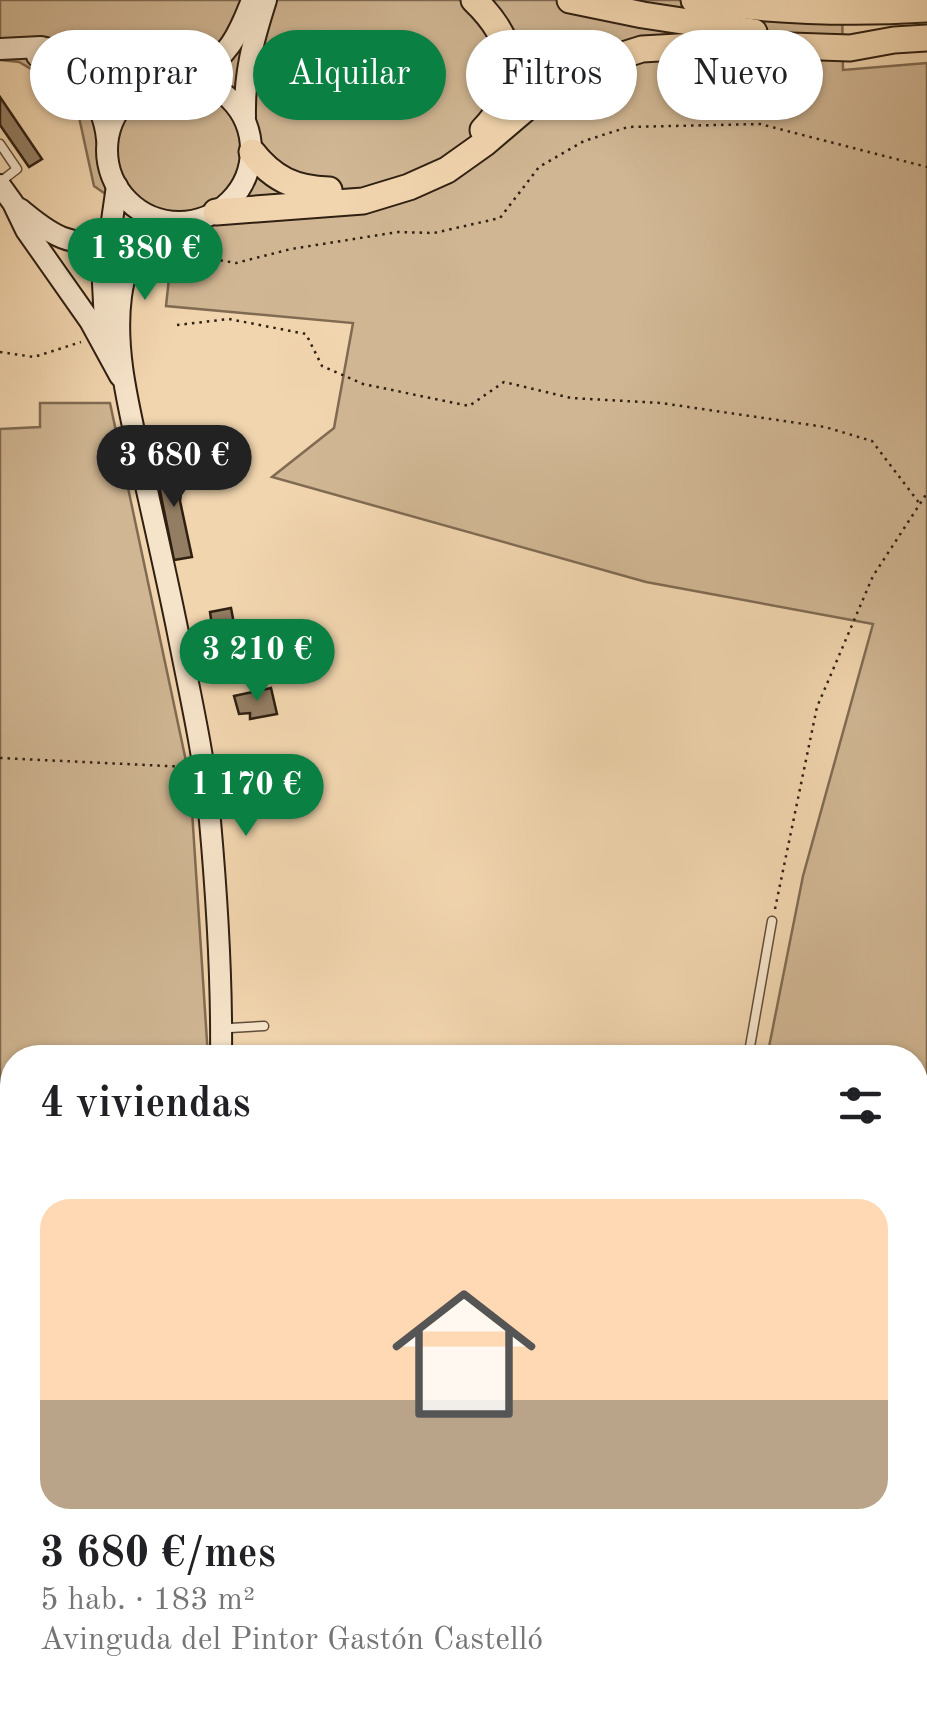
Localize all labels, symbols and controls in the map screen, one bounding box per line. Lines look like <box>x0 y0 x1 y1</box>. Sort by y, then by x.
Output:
chip: Comprar <box>30 30 233 120</box>
chip: Alquilar <box>253 30 446 120</box>
chip: Filtros <box>466 30 637 120</box>
chip: Nuevo <box>657 30 823 120</box>
pin: 1 380 € <box>53 218 237 303</box>
text: 1 380 € <box>90 234 200 266</box>
pin: 3 680 € <box>82 425 266 510</box>
text: 3 680 € <box>119 441 229 473</box>
pin: 3 210 € <box>165 619 349 704</box>
text: 3 210 € <box>202 635 312 667</box>
pin: 1 170 € <box>154 754 338 839</box>
text: 1 170 € <box>191 770 301 802</box>
icon: filters <box>833 1078 888 1133</box>
text: 4 viviendas <box>40 1084 251 1126</box>
icon: home <box>374 1264 554 1444</box>
text: 3 680 €/mes <box>40 1534 276 1576</box>
text: 5 hab. · 183 m² <box>40 1585 255 1617</box>
text: Avinguda del Pintor Gastón Castelló <box>40 1625 543 1657</box>

